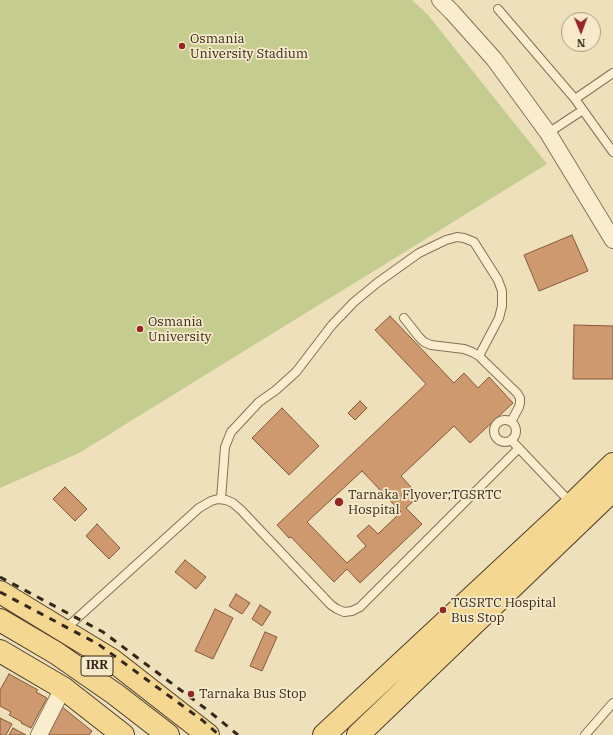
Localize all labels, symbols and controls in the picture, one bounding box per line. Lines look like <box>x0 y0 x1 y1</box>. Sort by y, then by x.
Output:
north arrow <box>561 12 601 52</box>
place label: Osmania University Stadium <box>190 31 308 62</box>
text: N <box>577 36 586 50</box>
marker: Osmania University Stadium <box>177 41 187 51</box>
place label: Osmania University <box>148 314 211 345</box>
marker: Osmania University <box>135 324 145 334</box>
place label: Tarnaka Flyover;TGSRTC Hospital <box>348 487 502 518</box>
marker: Tarnaka Flyover;TGSRTC Hospital <box>333 496 345 508</box>
place label: TGSRTC Hospital Bus Stop <box>451 595 556 626</box>
marker: TGSRTC Hospital Bus Stop <box>438 605 448 615</box>
road number: IRR <box>81 656 113 676</box>
place label: Tarnaka Bus Stop <box>199 686 306 702</box>
marker: Tarnaka Bus Stop <box>186 689 196 699</box>

